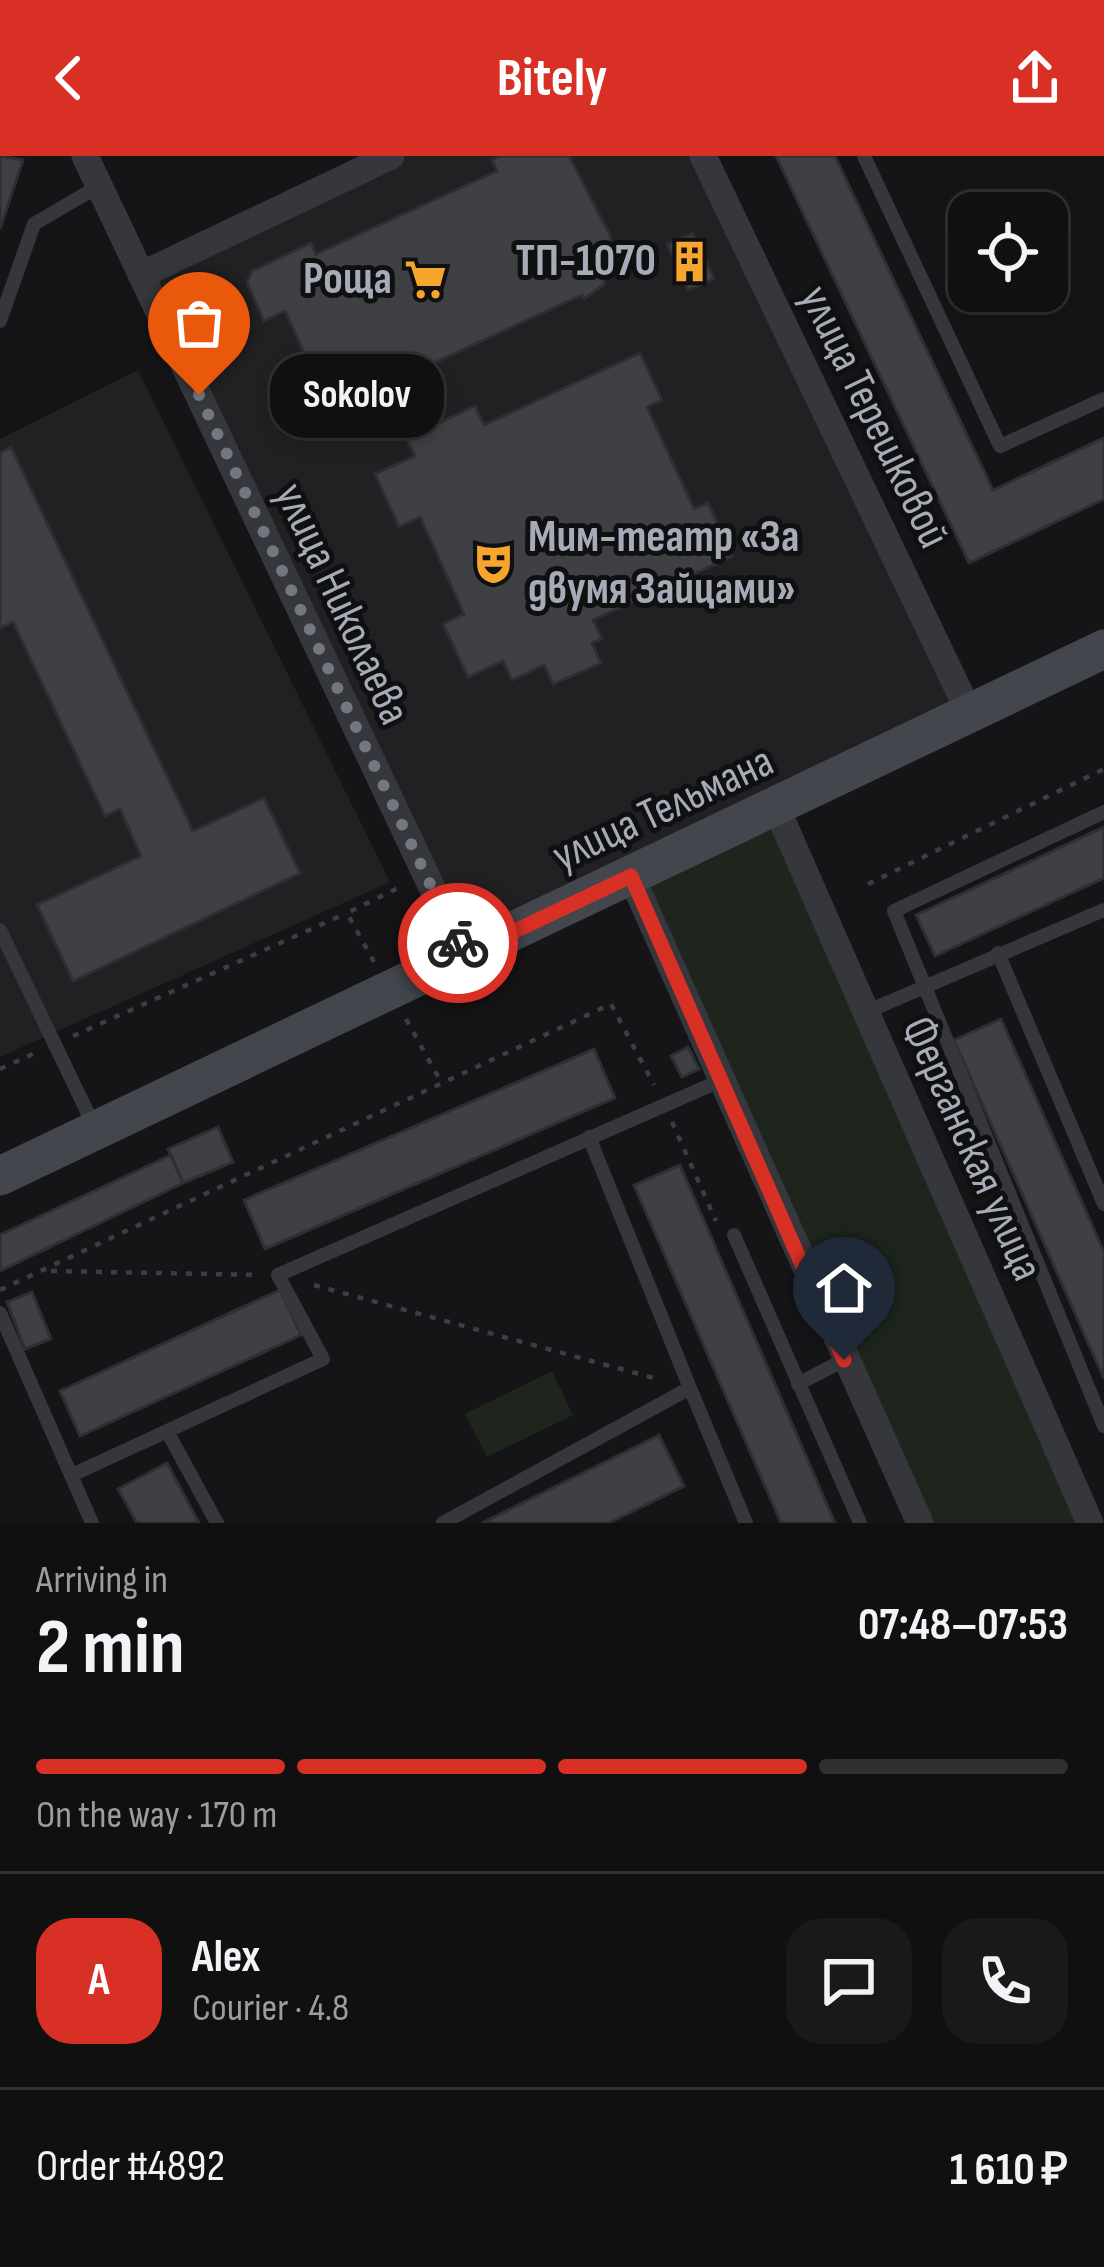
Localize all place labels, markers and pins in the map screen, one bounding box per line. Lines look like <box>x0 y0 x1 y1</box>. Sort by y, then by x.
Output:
place label: ТП-1070 <box>515 234 656 289</box>
building icon: ТП-1070 <box>667 238 713 284</box>
place label: Роща <box>303 252 392 307</box>
supermarket icon: Роща <box>403 256 449 302</box>
pin <box>148 272 250 395</box>
callout: Sokolov <box>271 353 445 437</box>
place label: Мим-театр «За двумя Зайцами» <box>528 510 799 617</box>
theatre icon: Мим-театр «За двумя Зайцами» <box>471 540 517 586</box>
pin <box>793 1237 895 1360</box>

